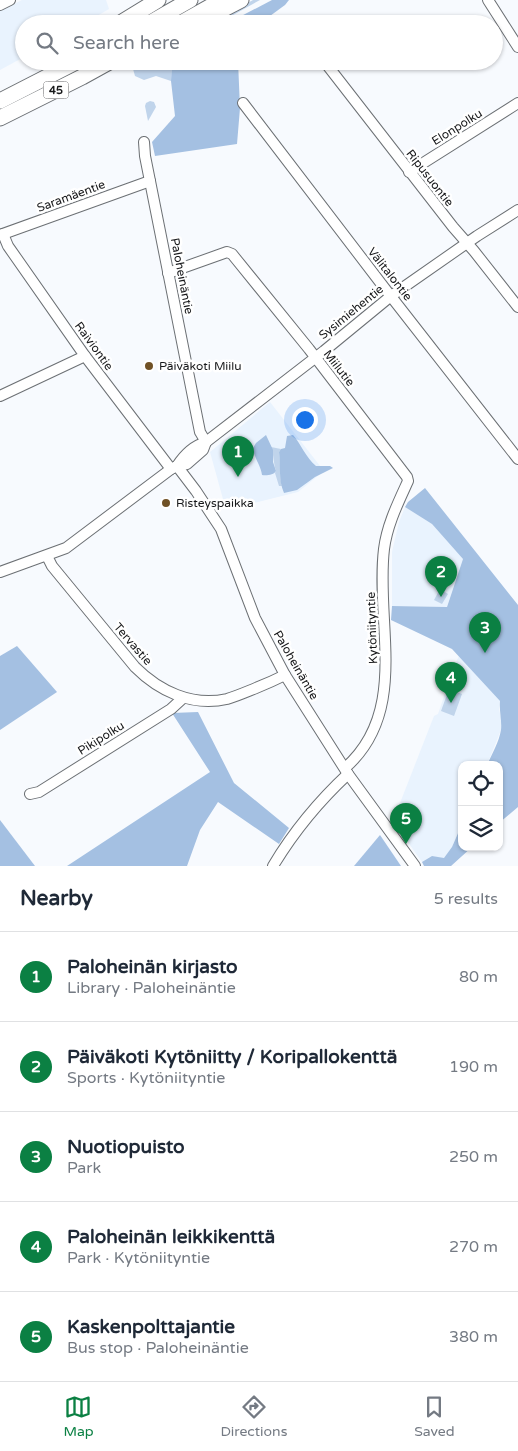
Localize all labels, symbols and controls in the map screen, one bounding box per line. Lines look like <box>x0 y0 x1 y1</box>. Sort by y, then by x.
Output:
search box <box>15 15 503 70</box>
icon: search <box>33 29 61 57</box>
text: Search here <box>73 32 180 54</box>
road number: 45 <box>44 82 68 98</box>
street label: Elonpolku <box>429 106 485 148</box>
street label: Ripusuontie <box>403 147 457 209</box>
street label: Saramäentie <box>35 177 107 215</box>
street label: Paloheinäntie <box>168 237 196 316</box>
street label: Välitalontie <box>365 245 415 304</box>
street label: Sysimiehentie <box>316 282 386 342</box>
street label: Raiviontie <box>72 319 116 373</box>
street label: Miilutie <box>321 347 358 389</box>
place label: Päiväkoti Miilu <box>159 359 242 373</box>
marker: Päiväkoti Miilu <box>143 360 155 372</box>
your location <box>292 407 318 433</box>
pin: 1 <box>222 436 254 477</box>
place label: Risteyspaikka <box>176 496 254 510</box>
marker: Risteyspaikka <box>160 497 172 509</box>
pin: 2 <box>425 556 457 597</box>
street label: Kytöniityntie <box>364 591 380 664</box>
pin: 3 <box>469 612 501 653</box>
street label: Tervastie <box>111 620 155 668</box>
street label: Paloheinäntie <box>271 628 322 702</box>
pin: 4 <box>435 662 467 703</box>
street label: Pikipolku <box>75 718 127 758</box>
map controls <box>458 761 503 851</box>
button: locate <box>458 761 503 806</box>
pin: 5 <box>390 803 422 844</box>
button: layers <box>458 806 503 851</box>
text: Nearby <box>20 886 93 911</box>
text: 5 results <box>434 889 498 909</box>
text: Paloheinän kirjasto <box>67 956 238 978</box>
text: 1 <box>31 967 41 987</box>
text: 80 m <box>459 967 498 987</box>
text: Library · Paloheinäntie <box>67 978 236 998</box>
text: Päiväkoti Kytöniitty / Koripallokenttä <box>67 1046 397 1068</box>
text: 2 <box>31 1057 41 1077</box>
text: 190 m <box>449 1057 498 1077</box>
text: Sports · Kytöniityntie <box>67 1068 225 1088</box>
text: Nuotiopuisto <box>67 1136 185 1158</box>
text: 3 <box>31 1147 41 1167</box>
text: 250 m <box>449 1147 498 1167</box>
text: Park <box>67 1158 101 1178</box>
text: Paloheinän leikkikenttä <box>67 1226 275 1248</box>
text: 4 <box>31 1237 41 1257</box>
text: 270 m <box>449 1237 498 1257</box>
text: Park · Kytöniityntie <box>67 1248 210 1268</box>
text: Kaskenpolttajantie <box>67 1316 235 1338</box>
text: 5 <box>31 1327 41 1347</box>
text: 380 m <box>449 1327 498 1347</box>
text: Bus stop · Paloheinäntie <box>67 1338 249 1358</box>
tab: Map <box>63 1393 94 1440</box>
tab: Directions <box>220 1393 287 1440</box>
tab: Saved <box>414 1393 455 1440</box>

